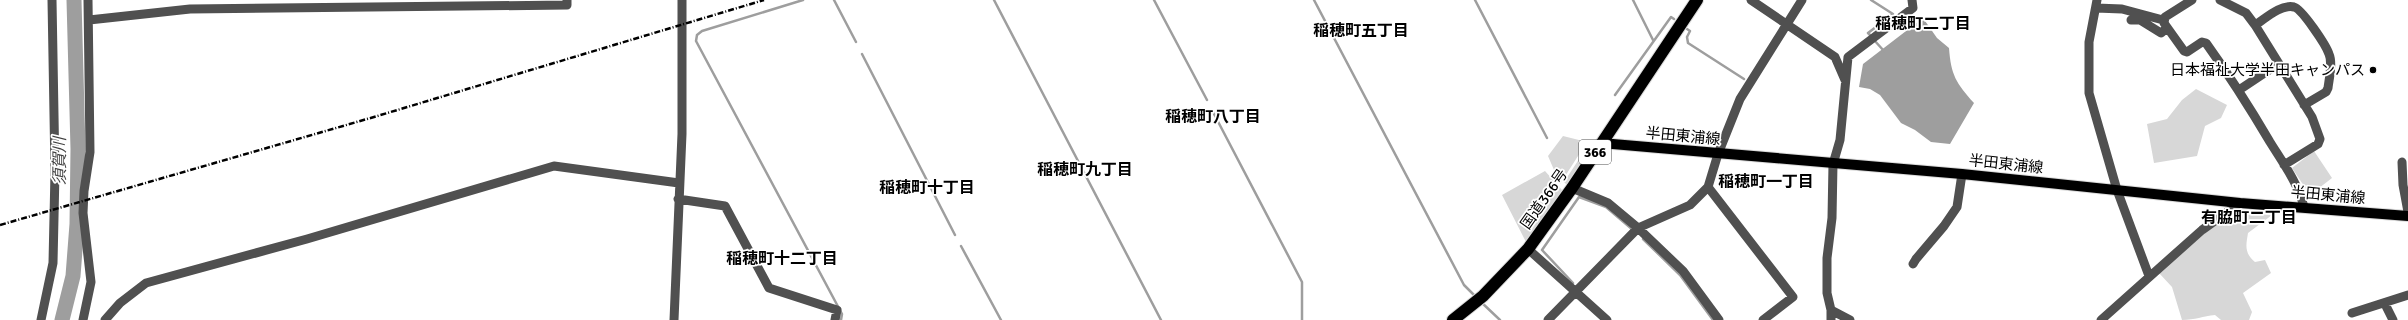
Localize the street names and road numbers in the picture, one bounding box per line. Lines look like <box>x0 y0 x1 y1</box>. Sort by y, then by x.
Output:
street label: 半田東浦線 <box>1645 124 1721 148</box>
road number: 366 <box>1579 140 1611 164</box>
street label: 半田東浦線 <box>1968 151 2044 177</box>
street label: 国道366号 <box>1517 165 1571 233</box>
street label: 半田東浦線 <box>2290 183 2366 207</box>

